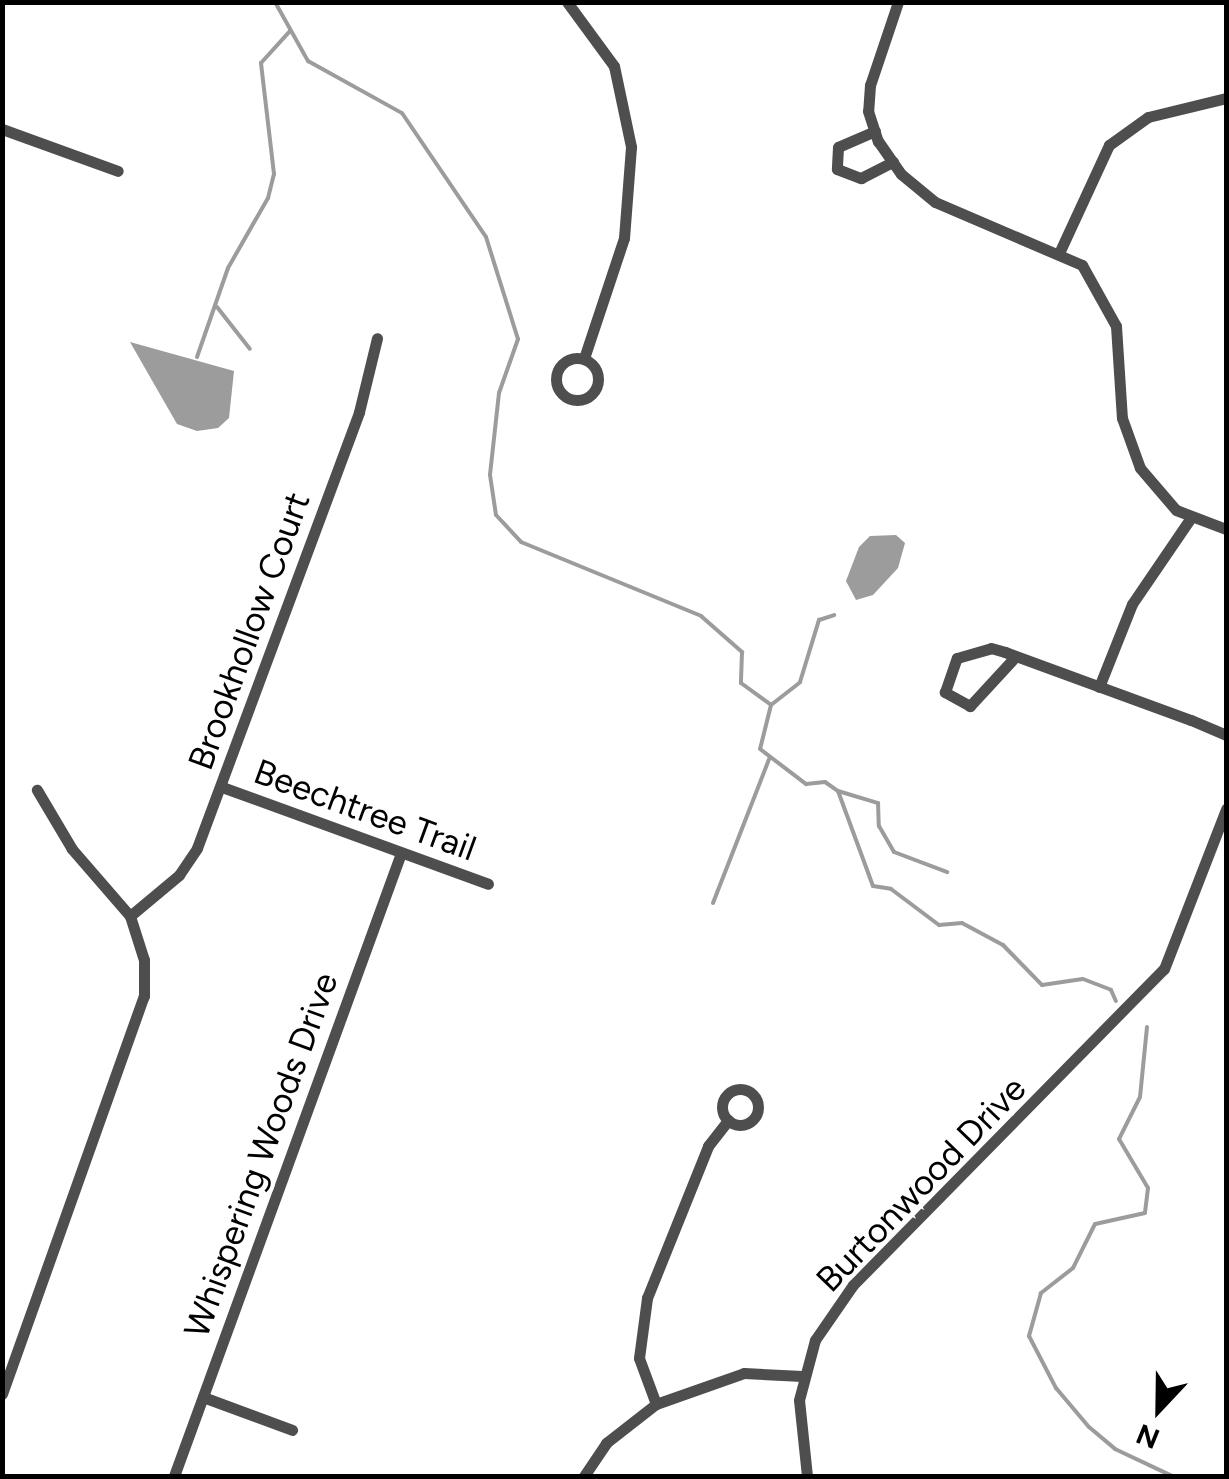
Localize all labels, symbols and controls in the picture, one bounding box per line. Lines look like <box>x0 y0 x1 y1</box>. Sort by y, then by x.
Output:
street label: Brookhollow Court <box>179 487 319 775</box>
street label: Beechtree Trail <box>248 750 482 870</box>
street label: Whispering Woods Drive <box>175 967 347 1343</box>
street label: Burtonwood Drive <box>808 1068 1034 1300</box>
north arrow <box>1109 1359 1209 1459</box>
text: N <box>1131 1417 1164 1457</box>

